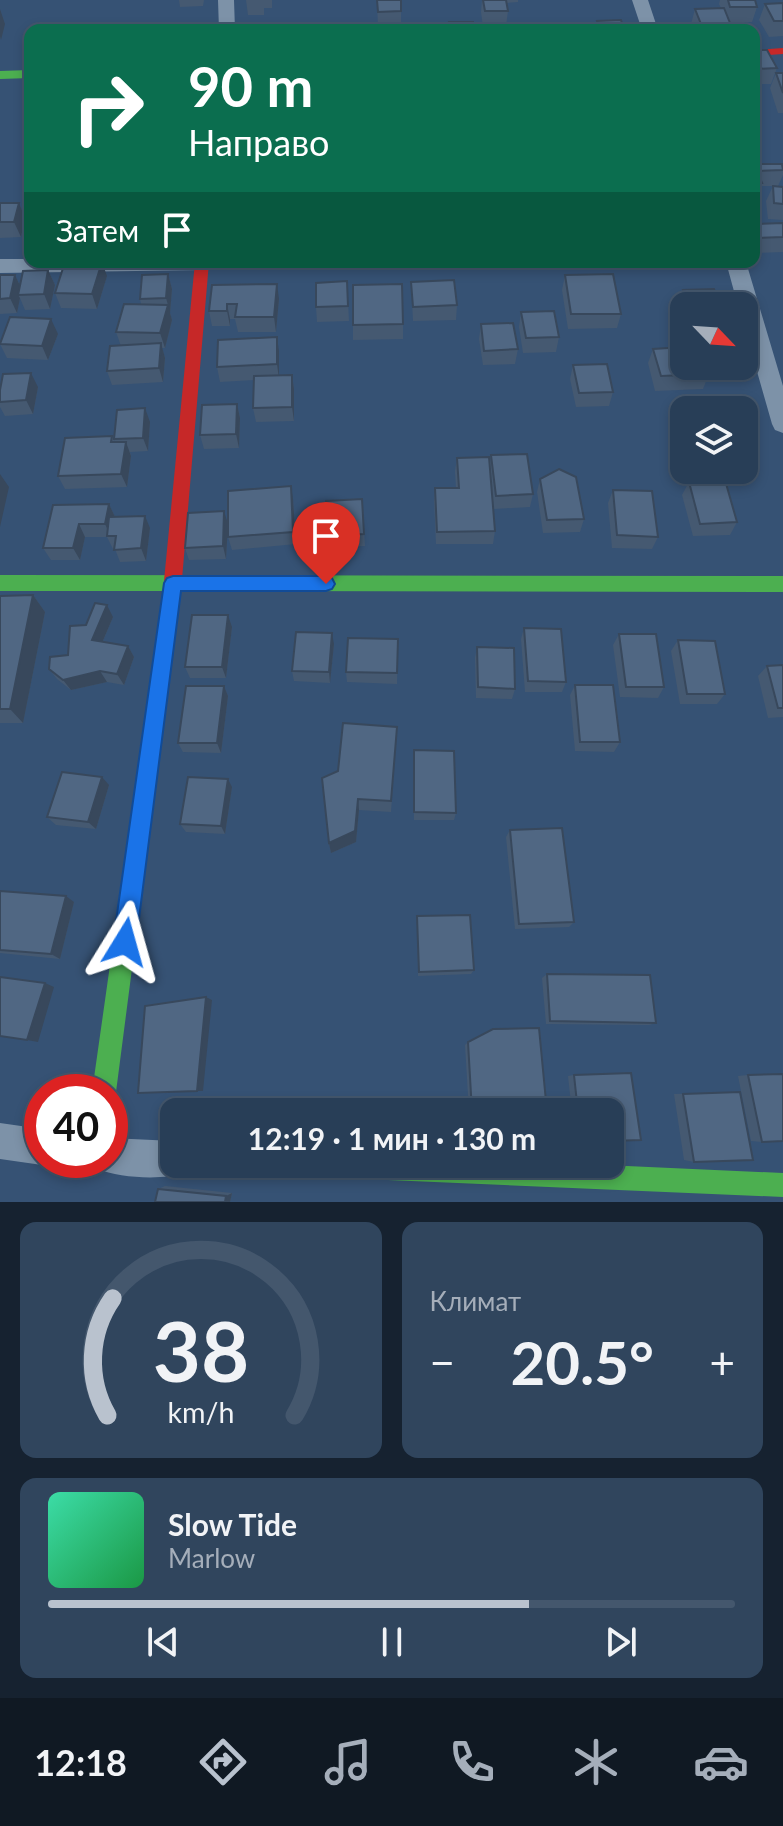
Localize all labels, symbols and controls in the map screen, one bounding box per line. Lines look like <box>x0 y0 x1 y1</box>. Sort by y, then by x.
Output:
text: 90 m <box>188 52 313 119</box>
icon: right <box>56 56 160 160</box>
text: Направо <box>188 120 329 164</box>
icon: arrive <box>155 208 199 252</box>
text: Затем <box>56 212 139 248</box>
north arrow <box>670 292 758 380</box>
map controls <box>670 292 758 484</box>
button: layers <box>670 396 758 484</box>
pin <box>292 502 360 584</box>
icon: arrive <box>304 514 348 558</box>
position arrow <box>83 900 167 984</box>
speed limit sign: 40 <box>24 1074 128 1178</box>
text: 12:19 · 1 мин · 130 m <box>248 1120 536 1156</box>
text: Климат <box>430 1285 521 1317</box>
text: 38 <box>153 1300 249 1400</box>
text: 20.5° <box>510 1326 654 1398</box>
text: − <box>430 1336 455 1388</box>
text: + <box>709 1336 735 1388</box>
text: km/h <box>167 1395 234 1429</box>
text: Slow Tide <box>168 1506 297 1542</box>
text: Marlow <box>168 1542 255 1574</box>
icon: previous <box>141 1620 185 1664</box>
icon: pause <box>370 1620 414 1664</box>
icon: next <box>599 1620 643 1664</box>
icon: directions <box>195 1734 251 1790</box>
icon: music <box>320 1734 376 1790</box>
icon: phone <box>444 1734 500 1790</box>
icon: climate <box>568 1734 624 1790</box>
icon: car <box>693 1734 749 1790</box>
text: 12:18 <box>34 1740 127 1784</box>

